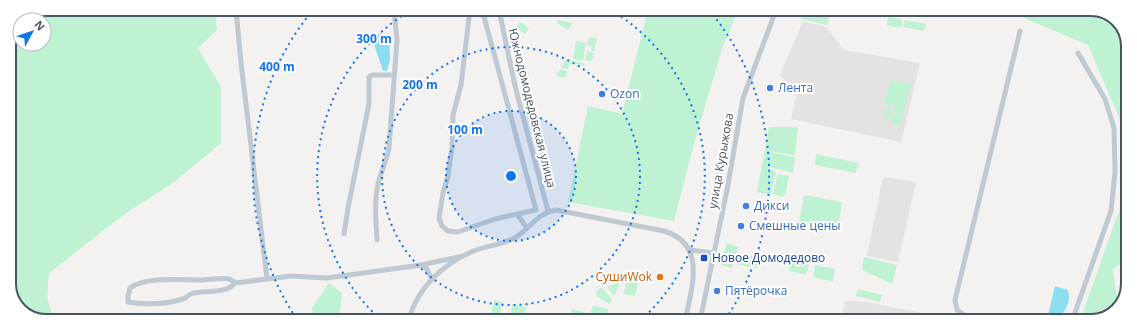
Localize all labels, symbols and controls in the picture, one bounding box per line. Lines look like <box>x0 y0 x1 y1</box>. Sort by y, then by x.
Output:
north arrow <box>12 12 52 52</box>
text: N <box>31 17 49 34</box>
street label: Южнодомодедовская улица <box>504 26 561 190</box>
text: 300 m <box>356 30 392 47</box>
text: 400 m <box>259 58 295 75</box>
text: 200 m <box>402 76 438 93</box>
place label: Лента <box>778 79 813 96</box>
marker: Лента <box>765 83 775 93</box>
place label: Ozon <box>610 85 640 102</box>
marker: Ozon <box>597 89 607 99</box>
street label: улица Курыжова <box>704 112 737 210</box>
text: 100 m <box>447 121 483 138</box>
centre of rings <box>504 169 518 183</box>
place label: Дикси <box>754 197 789 214</box>
marker: Дикси <box>741 201 751 211</box>
place label: Смешные цены <box>749 217 841 234</box>
marker: Смешные цены <box>736 221 746 231</box>
place label: Новое Домодедово <box>712 249 825 266</box>
marker: Новое Домодедово <box>699 253 709 263</box>
place label: СушиWok <box>596 268 653 285</box>
marker: СушиWok <box>655 272 665 282</box>
place label: Пятёрочка <box>725 282 787 299</box>
marker: Пятёрочка <box>712 286 722 296</box>

